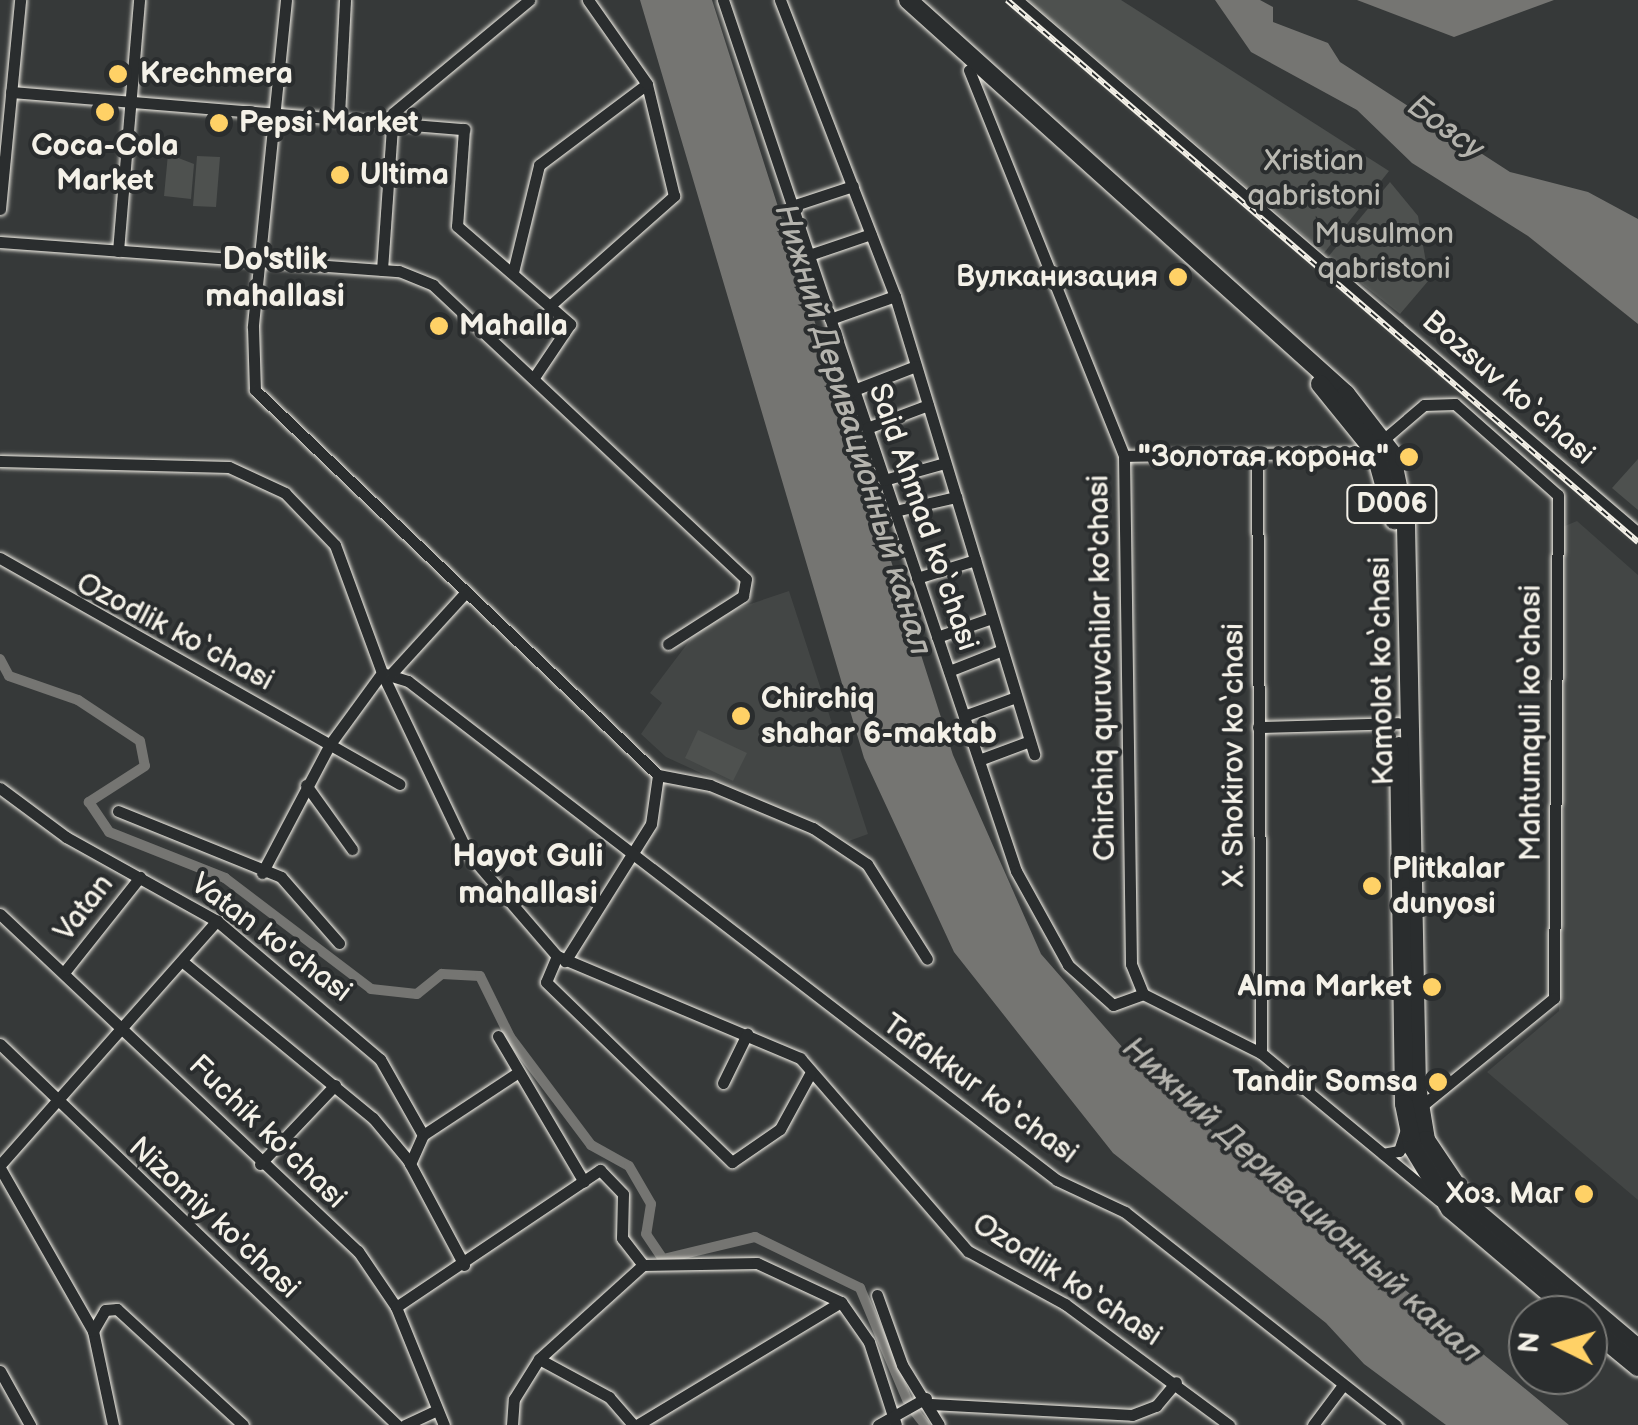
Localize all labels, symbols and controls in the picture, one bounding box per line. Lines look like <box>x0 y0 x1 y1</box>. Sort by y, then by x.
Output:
place label: Krechmera <box>140 56 293 92</box>
marker: Krechmera <box>105 61 131 87</box>
water label: Бозсу <box>1399 88 1491 168</box>
marker: Coca-Cola Market <box>94 101 116 123</box>
place label: Pepsi Market <box>239 105 419 141</box>
marker: Pepsi Market <box>208 112 230 134</box>
place label: Coca-Cola Market <box>31 128 179 198</box>
park label: Xristian qabristoni <box>1247 143 1381 214</box>
place label: Ultima <box>360 157 449 193</box>
marker: Ultima <box>329 164 351 186</box>
water label: Нижний Деривационный канал <box>765 200 939 660</box>
park label: Musulmon qabristoni <box>1314 216 1454 286</box>
district label: Do'stlik mahallasi <box>205 242 345 317</box>
place label: Вулканизация <box>956 259 1158 295</box>
marker: Вулканизация <box>1167 266 1189 288</box>
street label: Bozsuv ko‘chasi <box>1415 303 1601 473</box>
place label: Mahalla <box>459 308 568 344</box>
marker: Mahalla <box>428 315 450 337</box>
street label: Said Ahmad ko‘chasi <box>860 379 986 655</box>
place label: "Золотая корона" <box>1138 439 1389 475</box>
marker: "Золотая корона" <box>1398 446 1420 468</box>
street label: Chirchiq quruvchilar ko'chasi <box>1081 474 1123 862</box>
road number: D006 <box>1344 481 1440 527</box>
street label: Kamolot ko‘chasi <box>1362 556 1402 786</box>
street label: Ozodlik ko‘chasi <box>70 565 280 699</box>
street label: Mahtumquli ko‘chasi <box>1513 585 1549 861</box>
street label: X. Shokirov ko‘chasi <box>1216 623 1252 887</box>
place label: Chirchiq shahar 6-maktab <box>761 681 997 752</box>
marker: Chirchiq shahar 6-maktab <box>730 705 752 727</box>
district label: Hayot Guli mahallasi <box>452 839 604 914</box>
place label: Plitkalar dunyosi <box>1392 851 1505 922</box>
street label: Vatan ko'chasi <box>184 866 358 1010</box>
street label: Vatan <box>47 867 121 949</box>
marker: Plitkalar dunyosi <box>1361 875 1383 897</box>
place label: Alma Market <box>1238 969 1412 1005</box>
marker: Alma Market <box>1421 976 1443 998</box>
street label: Tafakkur ko‘chasi <box>875 1006 1085 1172</box>
water label: Нижний Деривационный канал <box>1114 1030 1488 1372</box>
street label: Fuchik ko'chasi <box>181 1048 353 1216</box>
place label: Tandir Somsa <box>1232 1064 1418 1100</box>
marker: Tandir Somsa <box>1427 1071 1449 1093</box>
street label: Nizomiy ko'chasi <box>120 1129 308 1307</box>
place label: Хоз. Маг <box>1446 1176 1564 1212</box>
marker: Хоз. Маг <box>1573 1183 1595 1205</box>
street label: Ozodlik ko‘chasi <box>966 1206 1168 1354</box>
north arrow <box>1508 1295 1608 1395</box>
text: N <box>1512 1331 1547 1354</box>

